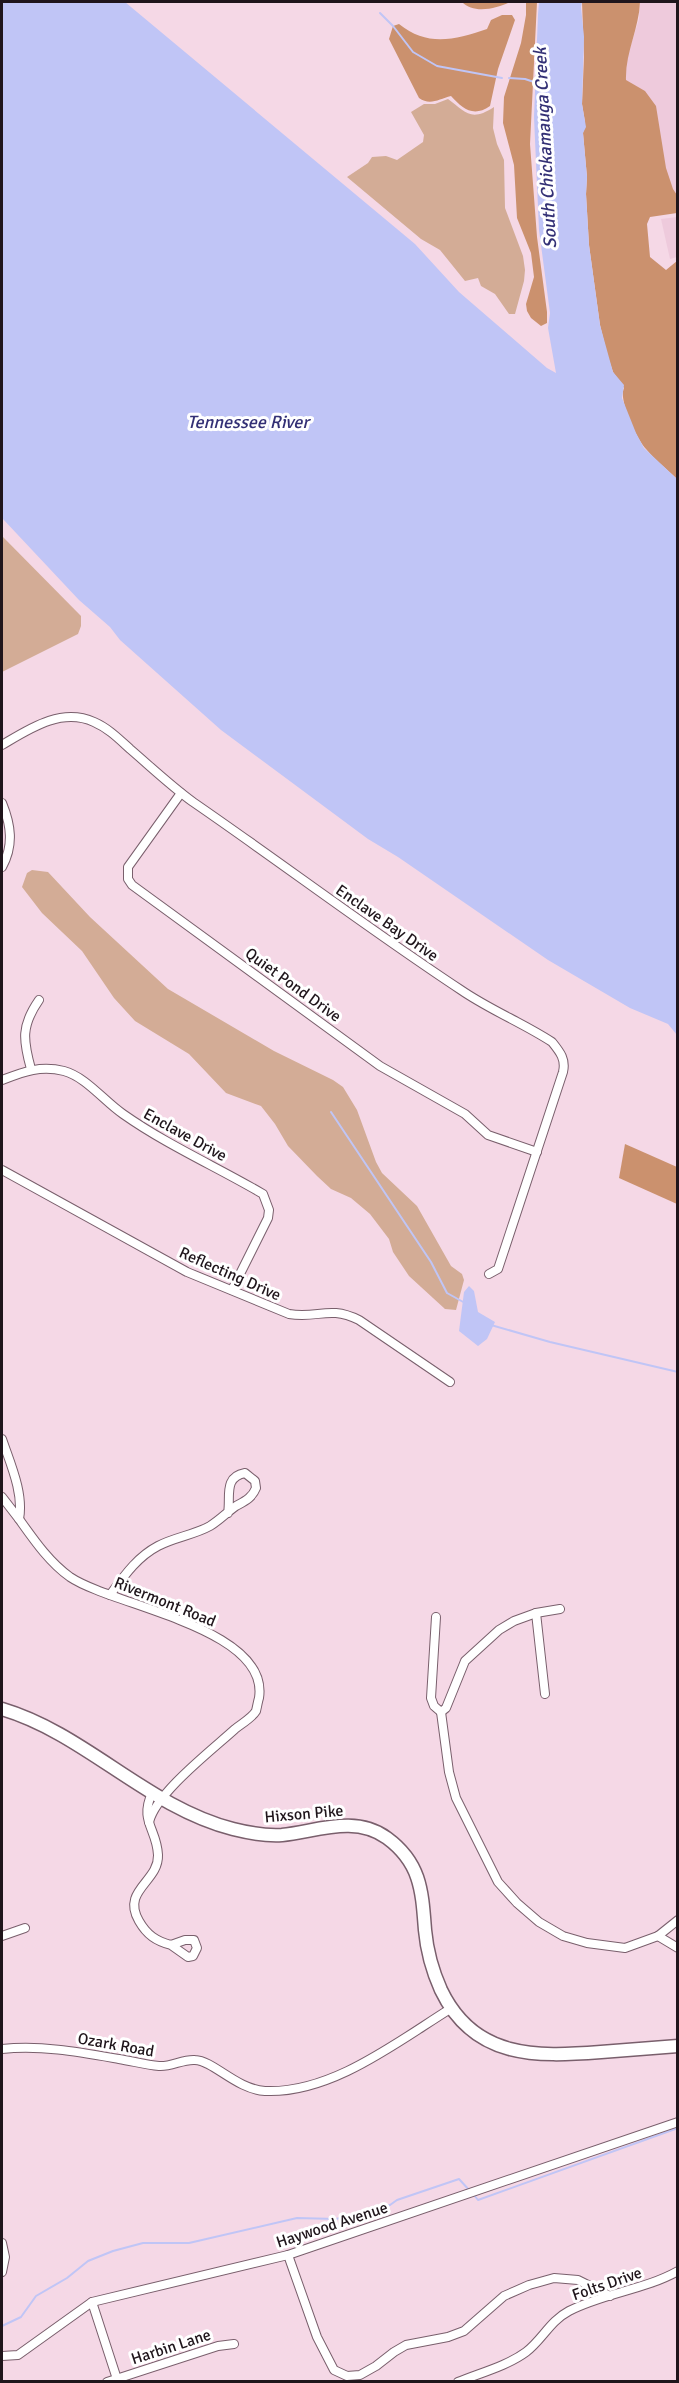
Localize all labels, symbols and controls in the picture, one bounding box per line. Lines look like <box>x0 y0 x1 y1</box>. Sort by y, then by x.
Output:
water label: South Chickamauga Creek <box>529 45 561 249</box>
water label: Tennessee River <box>187 411 311 433</box>
street label: Enclave Bay Drive <box>332 880 442 966</box>
street label: Quiet Pond Drive <box>241 943 345 1027</box>
street label: Enclave Drive <box>140 1104 230 1166</box>
street label: Reflecting Drive <box>176 1243 284 1305</box>
street label: Rivermont Road <box>111 1573 219 1631</box>
street label: Hixson Pike <box>264 1801 344 1827</box>
street label: Ozark Road <box>76 2028 156 2062</box>
street label: Haywood Avenue <box>274 2198 390 2252</box>
street label: Folts Drive <box>569 2263 645 2305</box>
street label: Harbin Lane <box>129 2325 213 2369</box>

